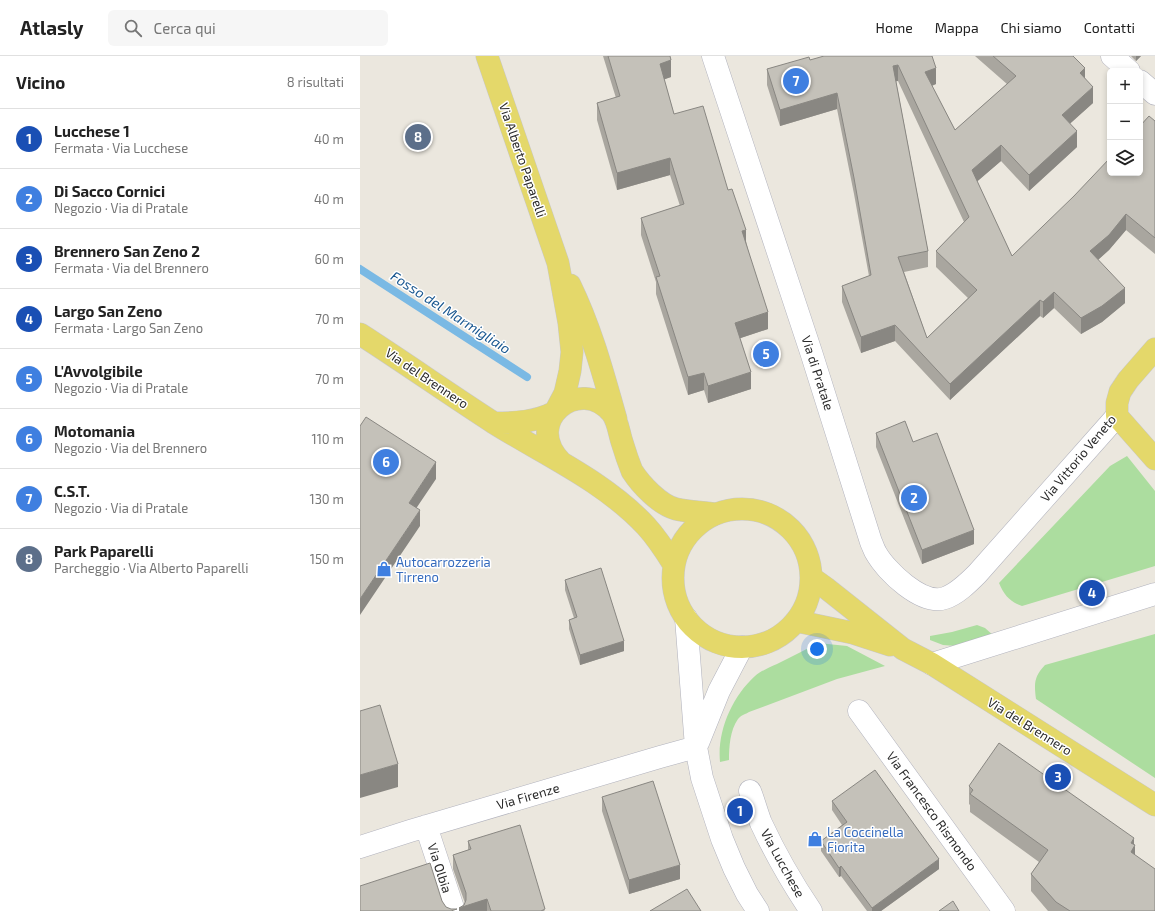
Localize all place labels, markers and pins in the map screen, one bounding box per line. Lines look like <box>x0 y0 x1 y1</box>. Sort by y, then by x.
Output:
pin: 7 <box>783 66 809 96</box>
pin: 8 <box>405 122 431 152</box>
pin: 5 <box>753 339 779 369</box>
pin: 6 <box>373 447 399 477</box>
pin: 2 <box>901 483 927 513</box>
place label: Autocarrozzeria Tirreno <box>396 554 491 585</box>
shop icon: Autocarrozzeria Tirreno <box>375 560 393 578</box>
pin: 4 <box>1079 578 1105 608</box>
pin: 3 <box>1045 762 1071 792</box>
pin: 1 <box>727 796 753 826</box>
place label: La Coccinella Fiorita <box>827 824 904 855</box>
shop icon: La Coccinella Fiorita <box>806 830 824 848</box>

